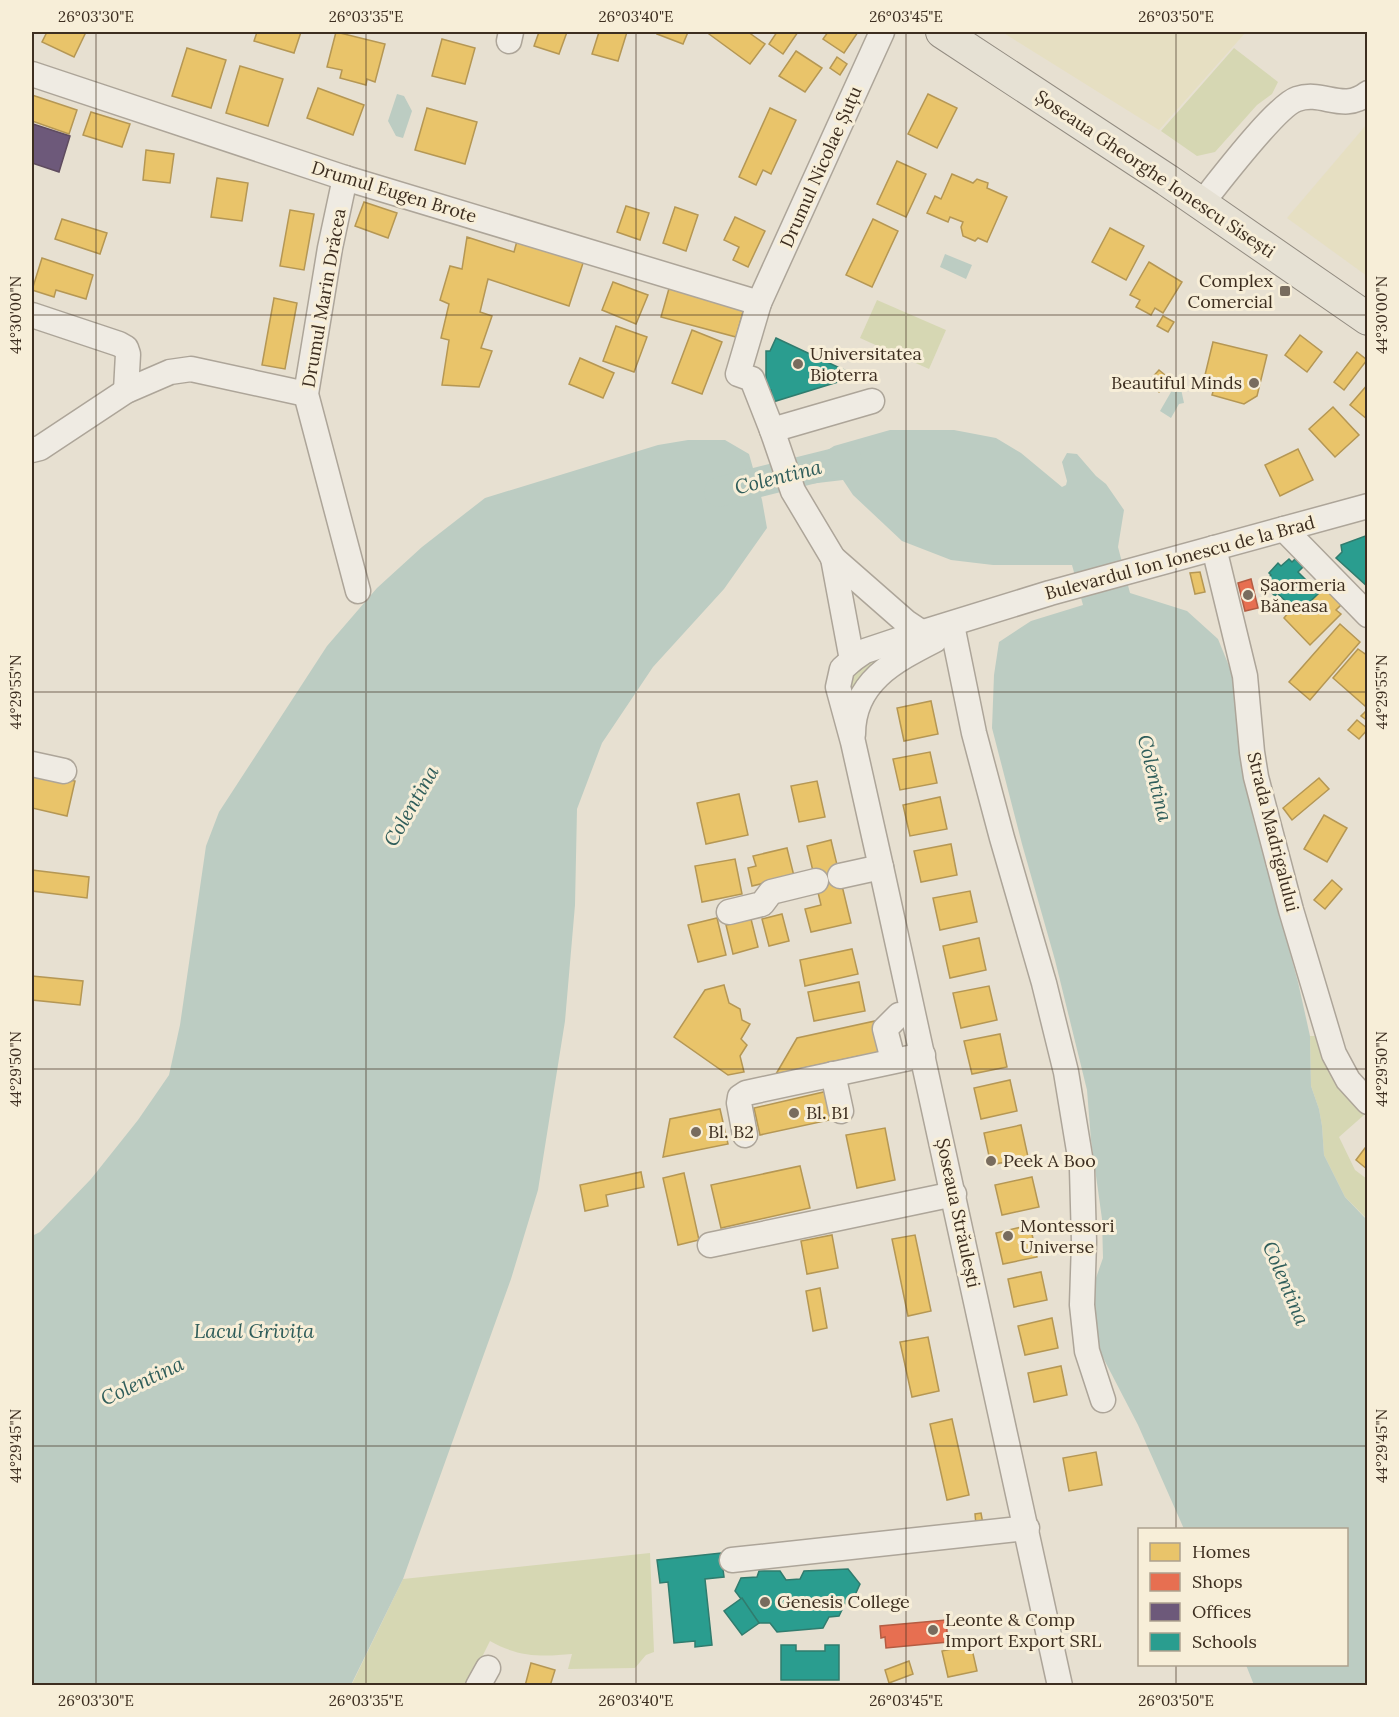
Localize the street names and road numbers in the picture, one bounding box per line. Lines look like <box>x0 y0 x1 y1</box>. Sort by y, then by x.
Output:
street label: Drumul Nicolae Șuțu <box>775 82 867 251</box>
street label: Șoseaua Gheorghe Ionescu Sisești <box>1031 84 1280 263</box>
street label: Drumul Eugen Brote <box>309 155 480 228</box>
street label: Drumul Marin Drăcea <box>296 206 351 389</box>
street label: Bulevardul Ion Ionescu de la Brad <box>1042 510 1318 605</box>
street label: Strada Madrigalului <box>1243 750 1304 914</box>
street label: Șoseaua Străulești <box>931 1136 986 1290</box>

